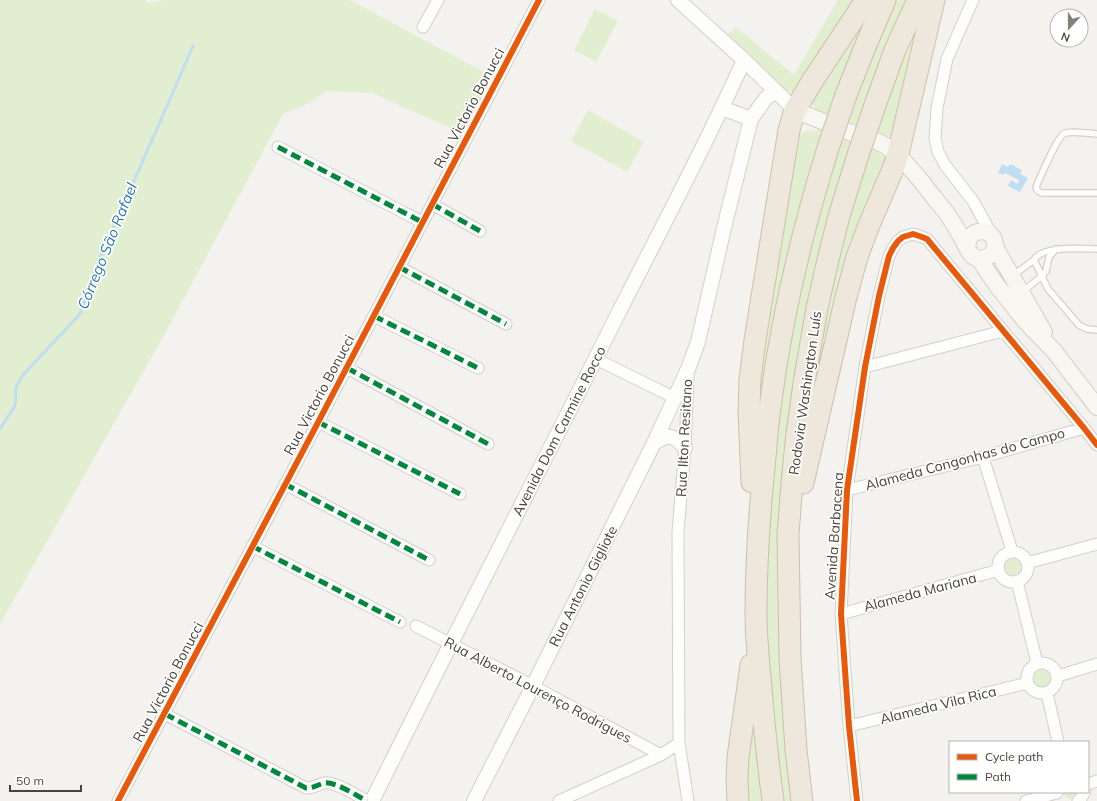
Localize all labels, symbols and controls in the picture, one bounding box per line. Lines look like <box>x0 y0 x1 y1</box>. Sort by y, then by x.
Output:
north arrow <box>1049 8 1089 48</box>
text: N <box>1059 29 1072 45</box>
street label: Rua Victorio Bonucci <box>430 45 508 171</box>
water label: Córrego São Rafael <box>73 180 141 312</box>
street label: Rodovia Washington Luís <box>785 310 825 476</box>
street label: Rua Victorio Bonucci <box>280 332 358 458</box>
street label: Avenida Dom Carmine Rocco <box>508 343 610 519</box>
street label: Rua Ilton Resitano <box>672 378 696 498</box>
street label: Alameda Congonhas do Campo <box>863 424 1067 494</box>
street label: Avenida Barbacena <box>821 472 847 600</box>
street label: Rua Antonio Gigliote <box>545 522 621 650</box>
street label: Alameda Mariana <box>862 568 978 616</box>
street label: Rua Victorio Bonucci <box>129 619 207 745</box>
street label: Rua Alberto Lourenço Rodrigues <box>441 633 635 747</box>
street label: Alameda Vila Rica <box>878 682 998 728</box>
legend <box>949 741 1089 793</box>
text: Cycle path <box>985 749 1043 764</box>
scale bar <box>10 767 81 793</box>
text: Path <box>985 769 1011 784</box>
text: 50 m <box>16 773 44 788</box>

